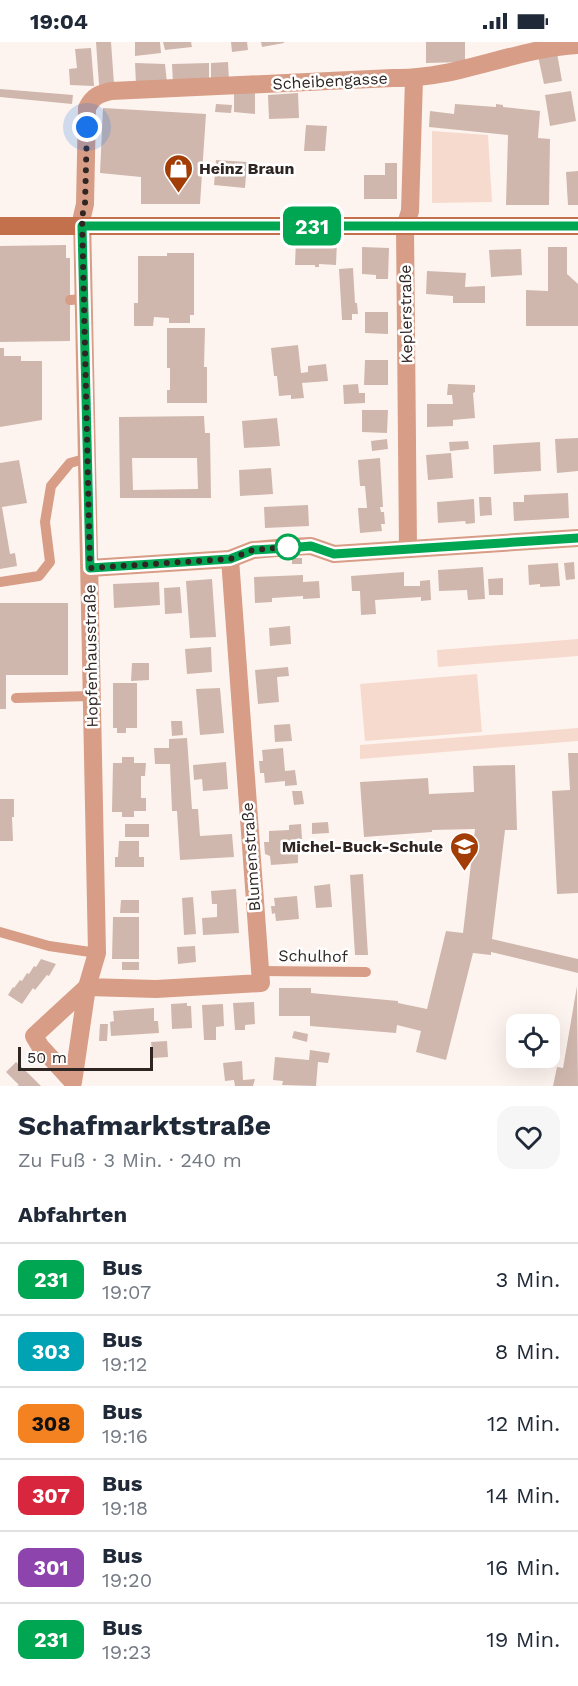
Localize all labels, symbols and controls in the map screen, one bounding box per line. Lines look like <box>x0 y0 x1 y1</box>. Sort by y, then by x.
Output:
text: 19:04 <box>30 9 88 34</box>
street label: Scheibengasse <box>272 68 388 94</box>
your location <box>72 112 102 142</box>
shop icon: Heinz Braun <box>162 152 194 194</box>
place label: Heinz Braun <box>199 159 294 178</box>
line badge: 231 <box>278 206 346 246</box>
text: 231 <box>295 214 329 239</box>
street label: Keplerstraße <box>396 264 416 364</box>
unlabelled marker <box>275 534 301 560</box>
street label: Hopfenhausstraße <box>80 584 102 728</box>
street label: Blumenstraße <box>238 802 264 912</box>
school or university icon: Michel-Buck-Schule <box>448 830 480 872</box>
place label: Michel-Buck-Schule <box>282 837 443 856</box>
street label: Schulhof <box>278 946 349 966</box>
map controls <box>506 1014 560 1068</box>
button: locate <box>506 1014 560 1068</box>
scale bar <box>18 1044 153 1072</box>
text: 50 m <box>27 1048 67 1067</box>
button: heart <box>497 1106 560 1169</box>
text: Schafmarktstraße <box>18 1109 271 1142</box>
text: Zu Fuß · 3 Min. · 240 m <box>18 1148 242 1172</box>
text: Abfahrten <box>18 1202 127 1227</box>
text: Bus <box>102 1255 142 1280</box>
text: 231 <box>34 1267 68 1292</box>
text: 3 Min. <box>496 1267 560 1292</box>
text: 19:07 <box>102 1280 151 1304</box>
text: Bus <box>102 1327 142 1352</box>
text: 303 <box>32 1339 70 1364</box>
text: 8 Min. <box>495 1339 560 1364</box>
text: 19:12 <box>102 1352 148 1376</box>
text: Bus <box>102 1399 142 1424</box>
text: 308 <box>31 1411 71 1436</box>
text: 12 Min. <box>487 1411 560 1436</box>
text: 19:16 <box>102 1424 148 1448</box>
text: Bus <box>102 1471 142 1496</box>
text: 307 <box>32 1483 70 1508</box>
text: 14 Min. <box>486 1483 560 1508</box>
text: 19:18 <box>102 1496 148 1520</box>
text: Bus <box>102 1543 142 1568</box>
text: 301 <box>33 1555 69 1580</box>
text: 16 Min. <box>486 1555 560 1580</box>
text: 19:20 <box>102 1568 152 1592</box>
text: Bus <box>102 1615 142 1640</box>
text: 231 <box>34 1627 68 1652</box>
text: 19 Min. <box>486 1627 560 1652</box>
text: 19:23 <box>102 1640 151 1664</box>

